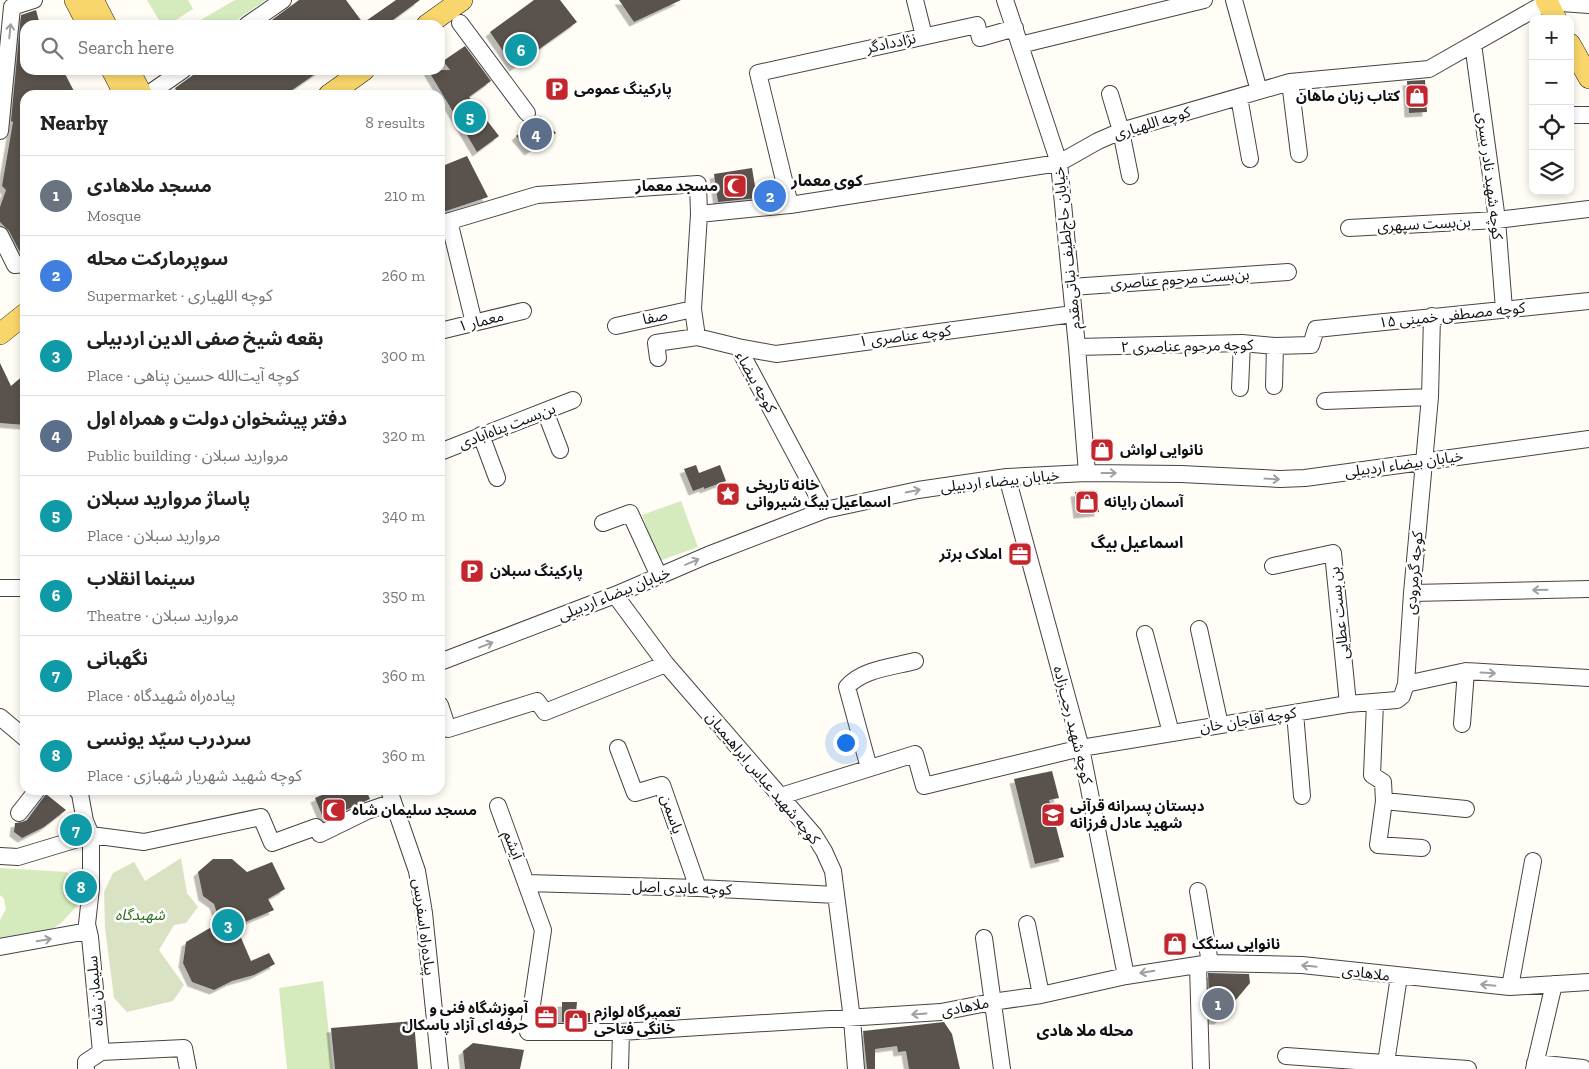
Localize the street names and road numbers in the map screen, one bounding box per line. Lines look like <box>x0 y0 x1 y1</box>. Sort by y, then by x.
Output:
street label: نژاددادگر <box>864 29 917 57</box>
street label: کوچه اللهیاری <box>1111 103 1194 144</box>
street label: کوچه شهید نادر یسری <box>1472 111 1507 242</box>
street label: خیابان حاج‌لطیف نباتی‌مقدم <box>1049 165 1087 330</box>
street label: بن‌بست سپهری <box>1377 213 1471 237</box>
street label: بن‌بست مرحوم عناصری <box>1110 265 1250 295</box>
street label: کوچه مصطفی خمینی ۱۵ <box>1378 298 1527 333</box>
street label: صفا <box>641 306 669 328</box>
street label: معمار ۱ <box>456 307 506 335</box>
street label: کوچه عناصری ۱ <box>858 321 953 352</box>
street label: کوچه مرحوم عناصری ۲ <box>1121 336 1254 358</box>
street label: کوچه بیضاء <box>731 348 781 417</box>
street label: بن‌بست پناه‌آبادی <box>456 399 558 454</box>
street label: خیابان بیضاء اردبیلی <box>1344 447 1465 481</box>
street label: خیابان بیضاء اردبیلی <box>940 466 1061 496</box>
street label: کوچه گرمرودی <box>1401 530 1428 615</box>
street label: خیابان بیضاء اردبیلی <box>555 563 673 625</box>
street label: بن بست عطایی <box>1325 566 1353 660</box>
street label: کوچه شهید رجب‌زاده <box>1049 664 1097 787</box>
street label: کوچه آقاجان خان <box>1198 703 1299 738</box>
street label: کوچه شهید عباس ابراهیمیان <box>701 708 824 849</box>
street label: یاسمن <box>657 792 687 836</box>
street label: آیشم <box>497 828 527 863</box>
street label: پیاده‌راه اسفریس <box>408 877 439 977</box>
street label: کوچه عابدی اصل <box>632 877 733 900</box>
street label: سلیمان شاه <box>83 955 107 1027</box>
street label: ملاهادی <box>1341 961 1391 985</box>
street label: ملاهادی <box>940 994 990 1020</box>

